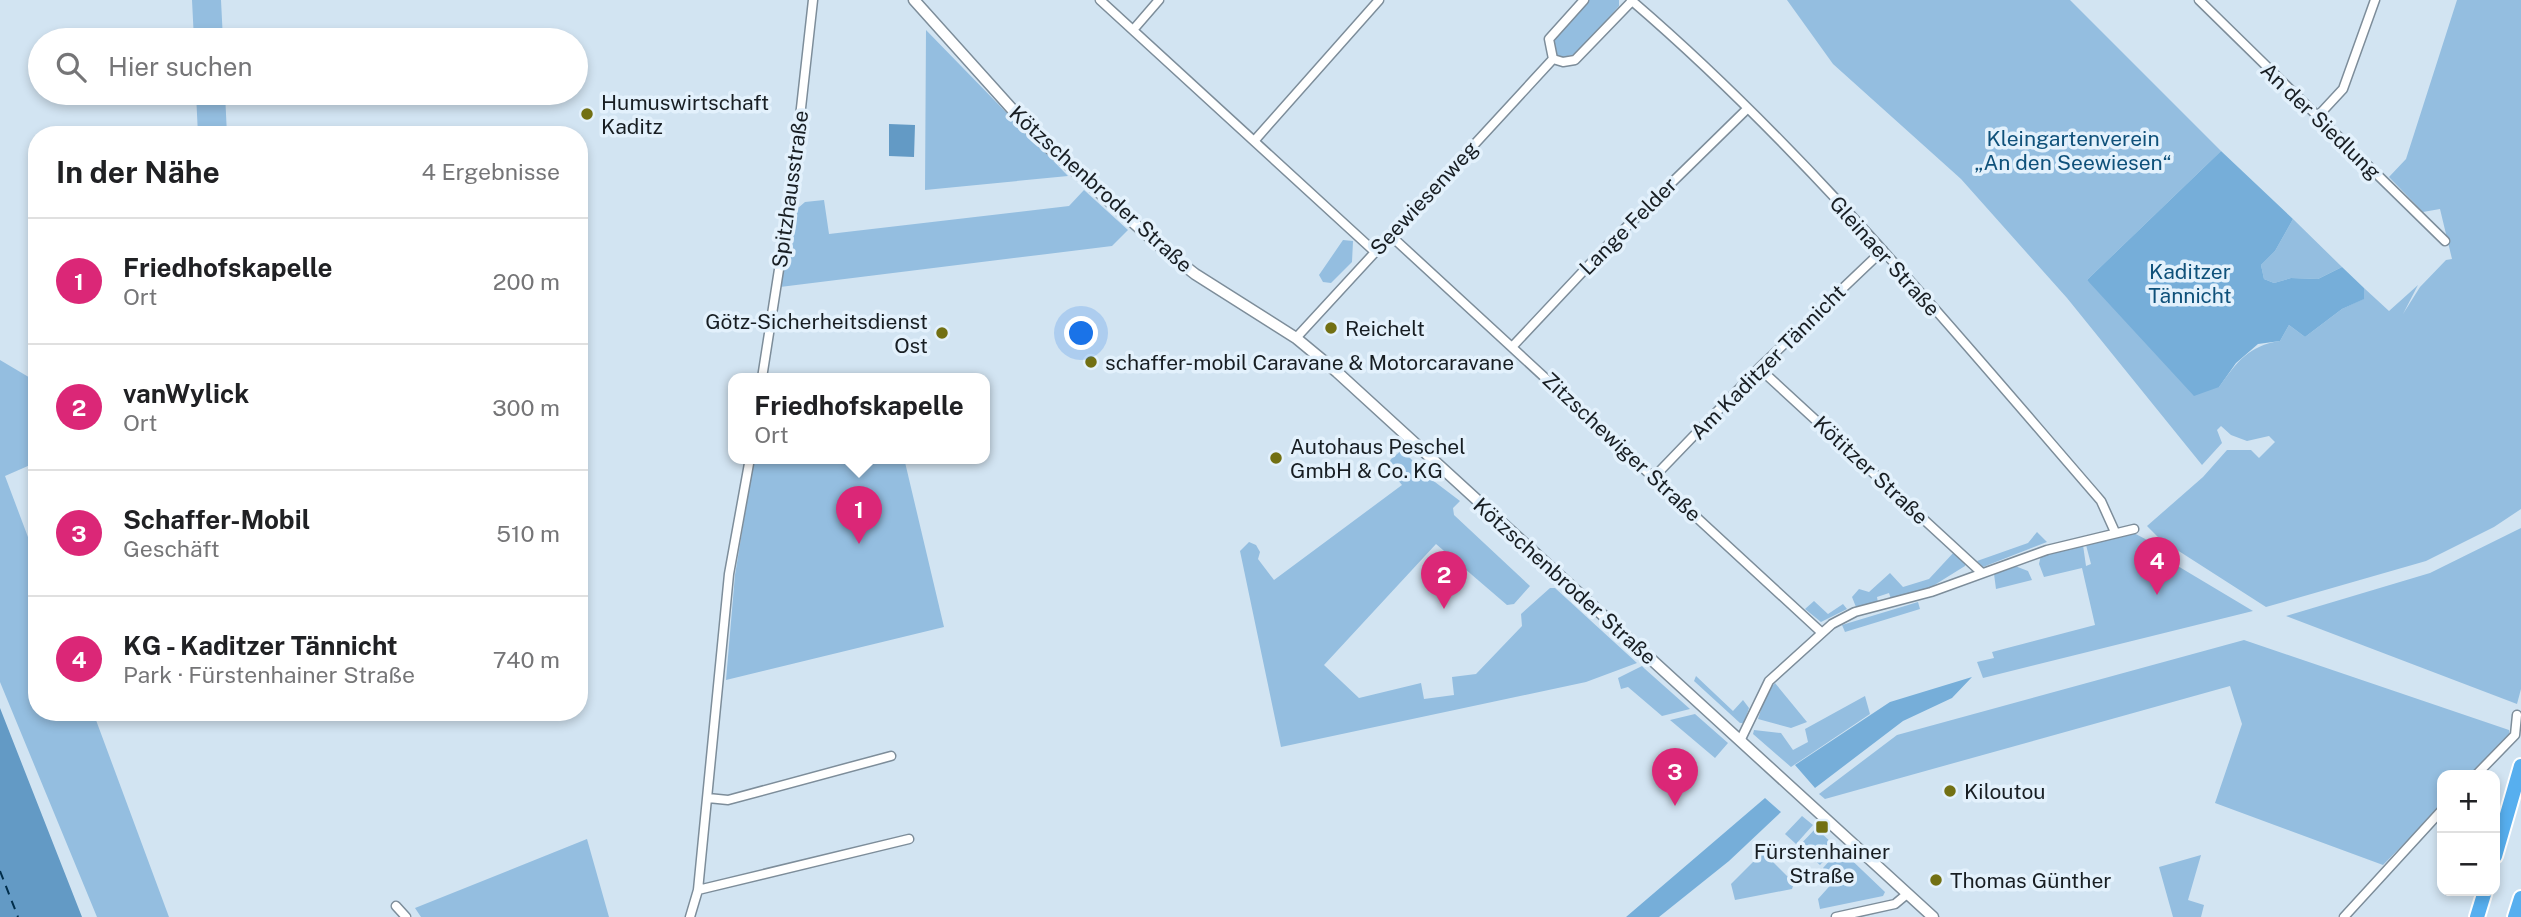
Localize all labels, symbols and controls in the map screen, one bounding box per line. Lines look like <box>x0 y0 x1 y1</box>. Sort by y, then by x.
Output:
search box <box>28 28 588 105</box>
icon: search <box>52 48 90 86</box>
text: Hier suchen <box>108 51 253 82</box>
street label: An der Siedlung <box>2256 57 2386 185</box>
place label: Humuswirtschaft Kaditz <box>601 90 769 139</box>
street label: Kötzschenbroder Straße <box>1005 100 1197 278</box>
marker: Humuswirtschaft Kaditz <box>579 106 595 122</box>
street label: Spitzhausstraße <box>767 109 813 269</box>
park label: Kleingartenverein „An den Seewiesen“ <box>1975 126 2171 175</box>
street label: Seewiesenweg <box>1365 136 1483 260</box>
text: In der Nähe <box>56 154 220 190</box>
text: 4 Ergebnisse <box>421 158 560 185</box>
street label: Lange Felder <box>1574 172 1682 280</box>
street label: Gleinaer Straße <box>1825 191 1945 321</box>
text: Friedhofskapelle <box>123 252 332 283</box>
park label: Kaditzer Tännicht <box>2148 259 2232 308</box>
text: 1 <box>74 268 84 295</box>
text: 200 m <box>493 268 560 295</box>
street label: Am Kaditzer Tännicht <box>1685 279 1851 445</box>
text: Ort <box>123 283 157 310</box>
place label: Götz-Sicherheitsdienst Ost <box>705 309 928 358</box>
your location <box>1064 316 1098 350</box>
place label: Reichelt <box>1345 316 1425 341</box>
marker: Reichelt <box>1323 320 1339 336</box>
marker: Götz-Sicherheitsdienst Ost <box>934 325 950 341</box>
place label: schaffer-mobil Caravane & Motorcaravane <box>1105 350 1514 375</box>
marker: schaffer-mobil Caravane & Motorcaravane <box>1083 354 1099 370</box>
street label: Zitzschewiger Straße <box>1538 367 1706 527</box>
popup <box>728 373 990 464</box>
text: vanWylick <box>123 378 249 409</box>
text: Friedhofskapelle <box>754 390 964 421</box>
text: 2 <box>72 394 86 421</box>
text: 300 m <box>492 394 560 421</box>
text: Ort <box>123 409 157 436</box>
street label: Kötitzer Straße <box>1809 411 1933 529</box>
text: Ort <box>754 421 789 448</box>
place label: Autohaus Peschel GmbH & Co. KG <box>1290 434 1466 483</box>
marker: Autohaus Peschel GmbH & Co. KG <box>1268 450 1284 466</box>
pin: 1 <box>836 486 882 544</box>
street label: Kötzschenbroder Straße <box>1469 492 1661 670</box>
text: Schaffer-Mobil <box>123 504 310 535</box>
text: 3 <box>71 520 87 547</box>
text: 510 m <box>496 520 560 547</box>
text: Geschäft <box>123 535 220 562</box>
pin: 4 <box>2134 537 2180 595</box>
pin: 2 <box>1421 551 1467 609</box>
text: KG - Kaditzer Tännicht <box>123 630 398 661</box>
text: 4 <box>71 646 87 673</box>
text: 740 m <box>493 646 560 673</box>
text: Park · Fürstenhainer Straße <box>123 661 415 688</box>
pin: 3 <box>1652 748 1698 806</box>
map controls <box>2437 770 2500 896</box>
button: + <box>2437 770 2500 833</box>
place label: Kiloutou <box>1964 779 2045 804</box>
marker: Kiloutou <box>1942 783 1958 799</box>
marker: Fürstenhainer Straße <box>1814 819 1830 835</box>
button: − <box>2437 833 2500 896</box>
place label: Fürstenhainer Straße <box>1754 839 1890 888</box>
place label: Thomas Günther <box>1950 868 2112 893</box>
marker: Thomas Günther <box>1928 872 1944 888</box>

